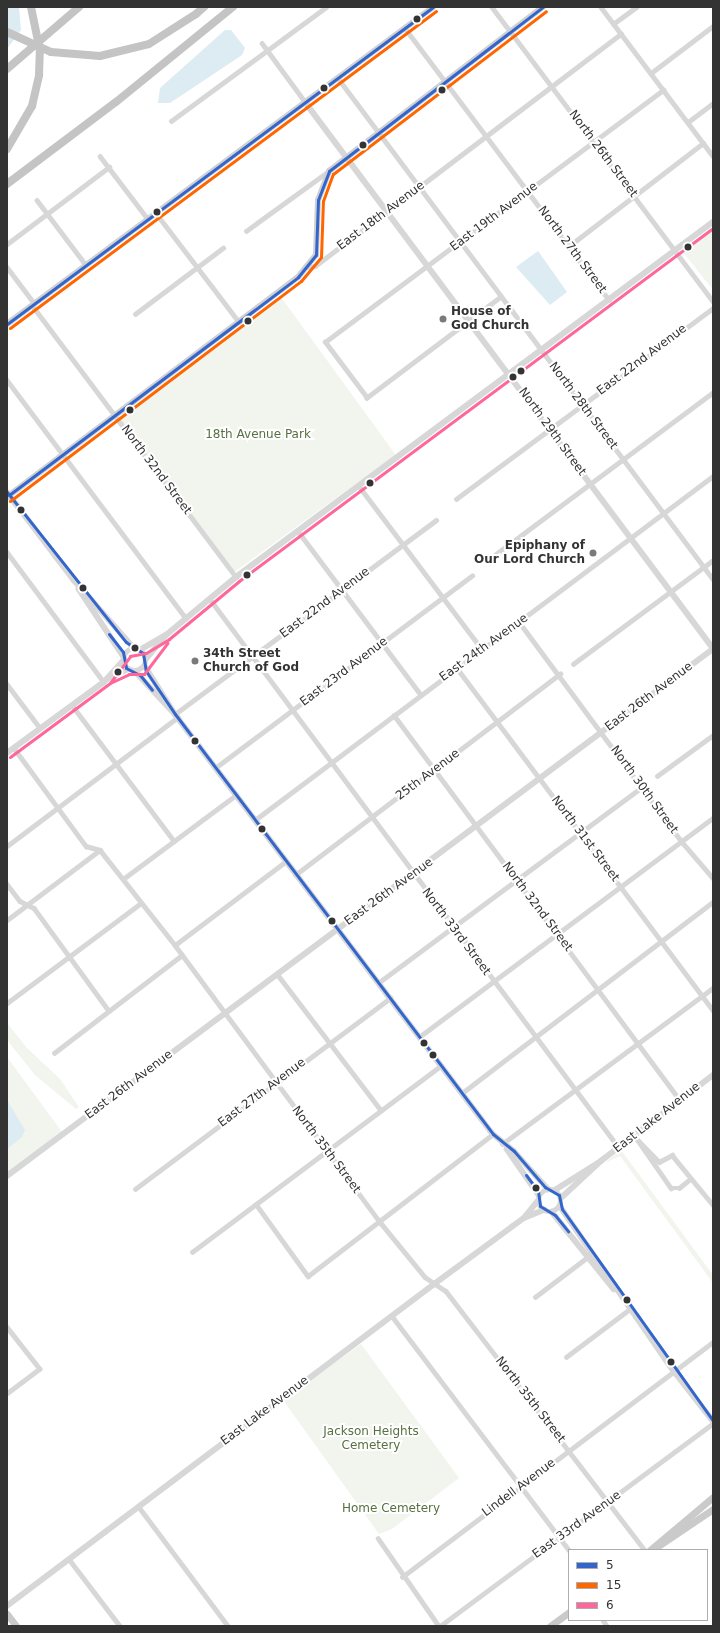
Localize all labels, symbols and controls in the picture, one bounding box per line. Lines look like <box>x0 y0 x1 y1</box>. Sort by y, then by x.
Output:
unlabelled marker <box>412 14 422 24</box>
unlabelled marker <box>319 83 329 93</box>
unlabelled marker <box>437 85 447 95</box>
street label: North 26th Street <box>566 108 640 200</box>
unlabelled marker <box>358 140 368 150</box>
street label: East 18th Avenue <box>334 178 428 254</box>
street label: East 19th Avenue <box>447 179 541 255</box>
street label: North 27th Street <box>535 204 609 296</box>
unlabelled marker <box>152 207 162 217</box>
unlabelled marker <box>683 242 693 252</box>
place label: House of God Church <box>451 305 529 333</box>
marker: House of God Church <box>438 314 448 324</box>
unlabelled marker <box>243 316 253 326</box>
street label: East 22nd Avenue <box>594 322 690 398</box>
street label: North 28th Street <box>546 360 620 452</box>
unlabelled marker <box>516 366 526 376</box>
unlabelled marker <box>508 372 518 382</box>
street label: North 29th Street <box>515 385 589 479</box>
unlabelled marker <box>125 405 135 415</box>
street label: North 32nd Street <box>118 422 194 518</box>
park label: 18th Avenue Park <box>205 428 311 442</box>
unlabelled marker <box>365 478 375 488</box>
unlabelled marker <box>16 505 26 515</box>
place label: Epiphany of Our Lord Church <box>474 539 585 567</box>
marker: Epiphany of Our Lord Church <box>588 548 598 558</box>
street label: East 22nd Avenue <box>277 565 373 641</box>
unlabelled marker <box>242 570 252 580</box>
unlabelled marker <box>78 583 88 593</box>
street label: East 24th Avenue <box>437 611 531 685</box>
street label: East 23rd Avenue <box>297 634 391 710</box>
unlabelled marker <box>130 643 140 653</box>
place label: 34th Street Church of God <box>203 647 299 675</box>
marker: 34th Street Church of God <box>190 656 200 666</box>
street label: East 26th Avenue <box>602 659 696 735</box>
unlabelled marker <box>113 667 123 677</box>
unlabelled marker <box>190 736 200 746</box>
street label: North 30th Street <box>607 743 681 837</box>
street label: 25th Avenue <box>393 746 463 804</box>
street label: North 31st Street <box>548 793 622 885</box>
unlabelled marker <box>257 824 267 834</box>
street label: East 26th Avenue <box>342 855 436 929</box>
street label: North 32nd Street <box>499 859 575 955</box>
street label: North 33rd Street <box>419 886 493 978</box>
unlabelled marker <box>327 916 337 926</box>
unlabelled marker <box>419 1038 429 1048</box>
street label: East 26th Avenue <box>82 1047 176 1123</box>
unlabelled marker <box>428 1050 438 1060</box>
street label: East 27th Avenue <box>215 1055 309 1131</box>
street label: East Lake Avenue <box>611 1080 703 1156</box>
street label: North 35th Street <box>289 1104 363 1196</box>
unlabelled marker <box>531 1183 541 1193</box>
unlabelled marker <box>622 1295 632 1305</box>
street label: North 35th Street <box>492 1354 568 1446</box>
unlabelled marker <box>666 1357 676 1367</box>
street label: East Lake Avenue <box>218 1373 312 1449</box>
park label: Jackson Heights Cemetery <box>323 1425 419 1453</box>
street label: Lindell Avenue <box>480 1456 558 1520</box>
street label: East 33rd Avenue <box>530 1488 624 1562</box>
park label: Home Cemetery <box>342 1502 440 1516</box>
legend <box>568 1549 708 1621</box>
text: 5 <box>606 1558 614 1572</box>
text: 15 <box>606 1578 621 1592</box>
text: 6 <box>606 1598 614 1612</box>

